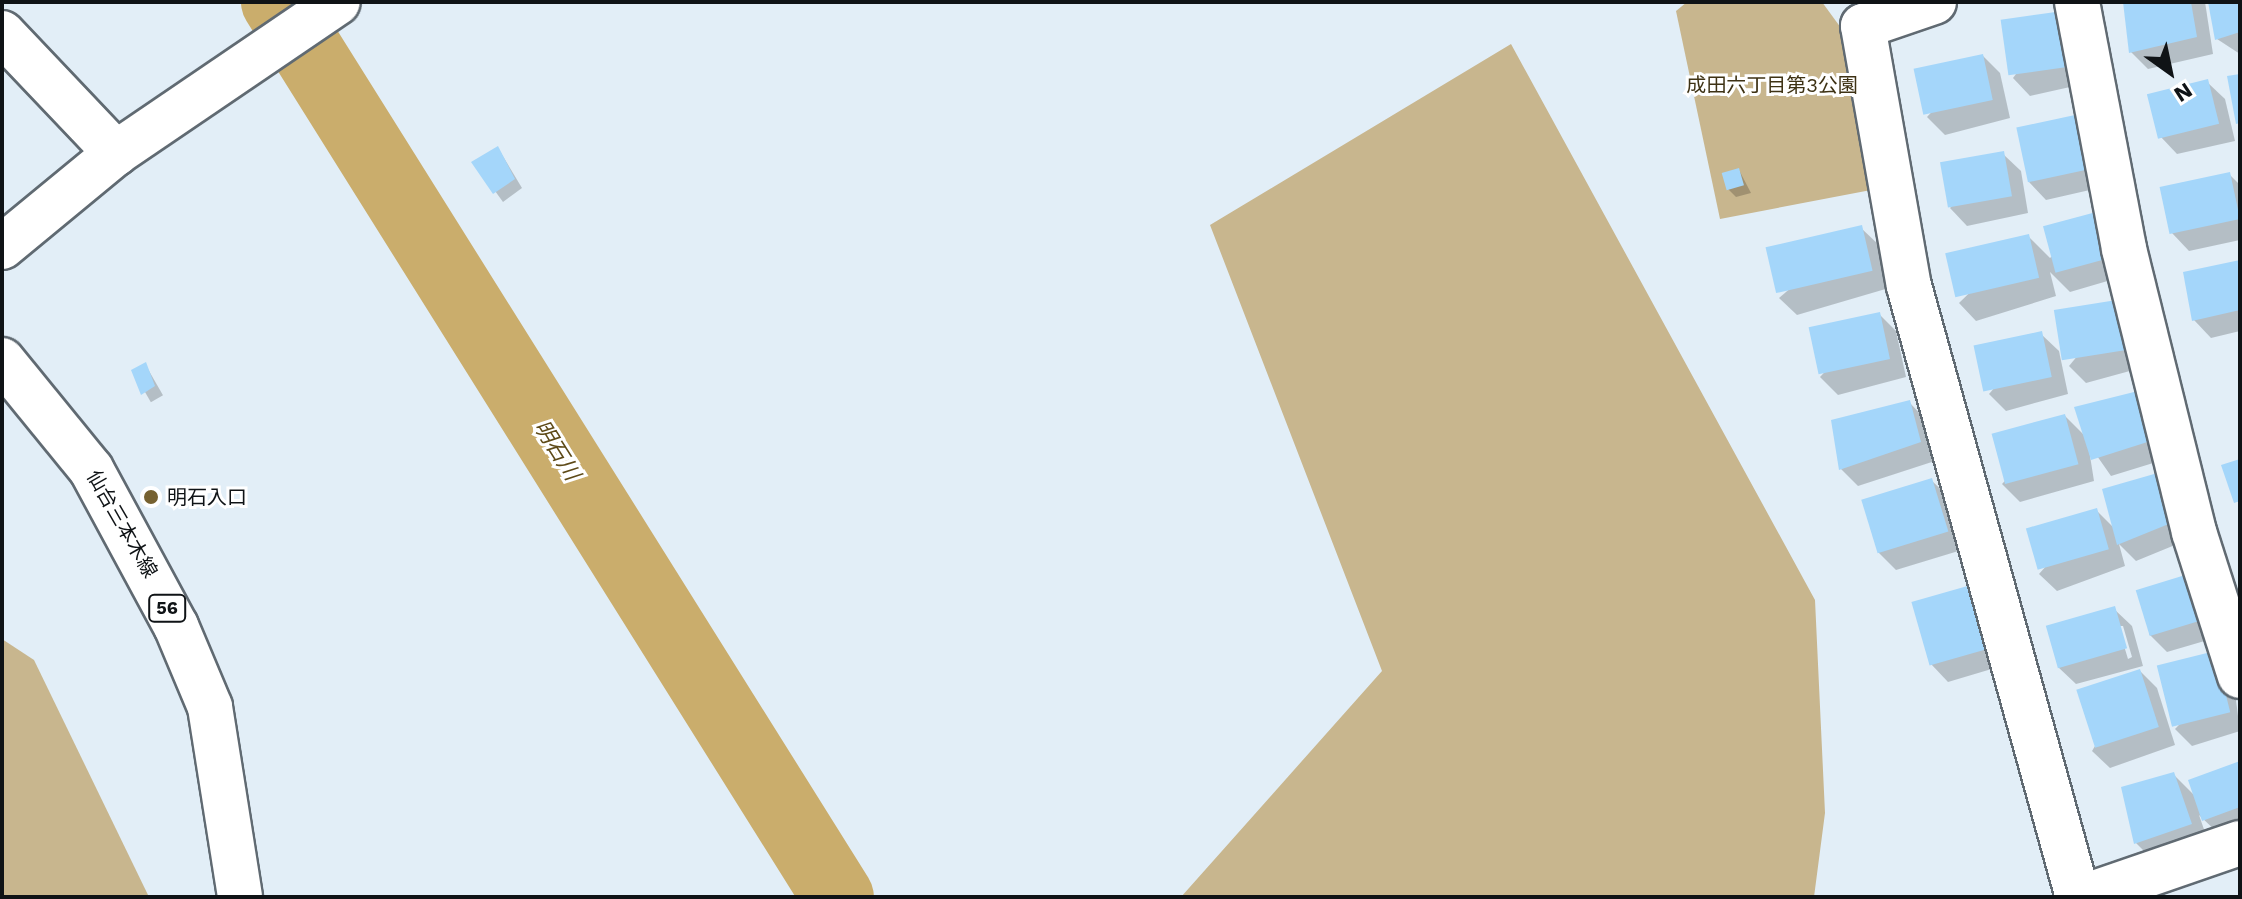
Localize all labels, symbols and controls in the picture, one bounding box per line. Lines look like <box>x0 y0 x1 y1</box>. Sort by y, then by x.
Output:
north arrow <box>2130 32 2210 112</box>
park label: 成田六丁目第3公園 <box>1686 73 1858 97</box>
text: N <box>2170 78 2197 107</box>
water label: 明石川 <box>528 415 586 485</box>
street label: 仙台三本木線 <box>82 466 162 582</box>
place label: 明石入口 <box>167 485 247 509</box>
marker: 明石入口 <box>142 488 160 506</box>
road number: 56 <box>147 594 187 622</box>

